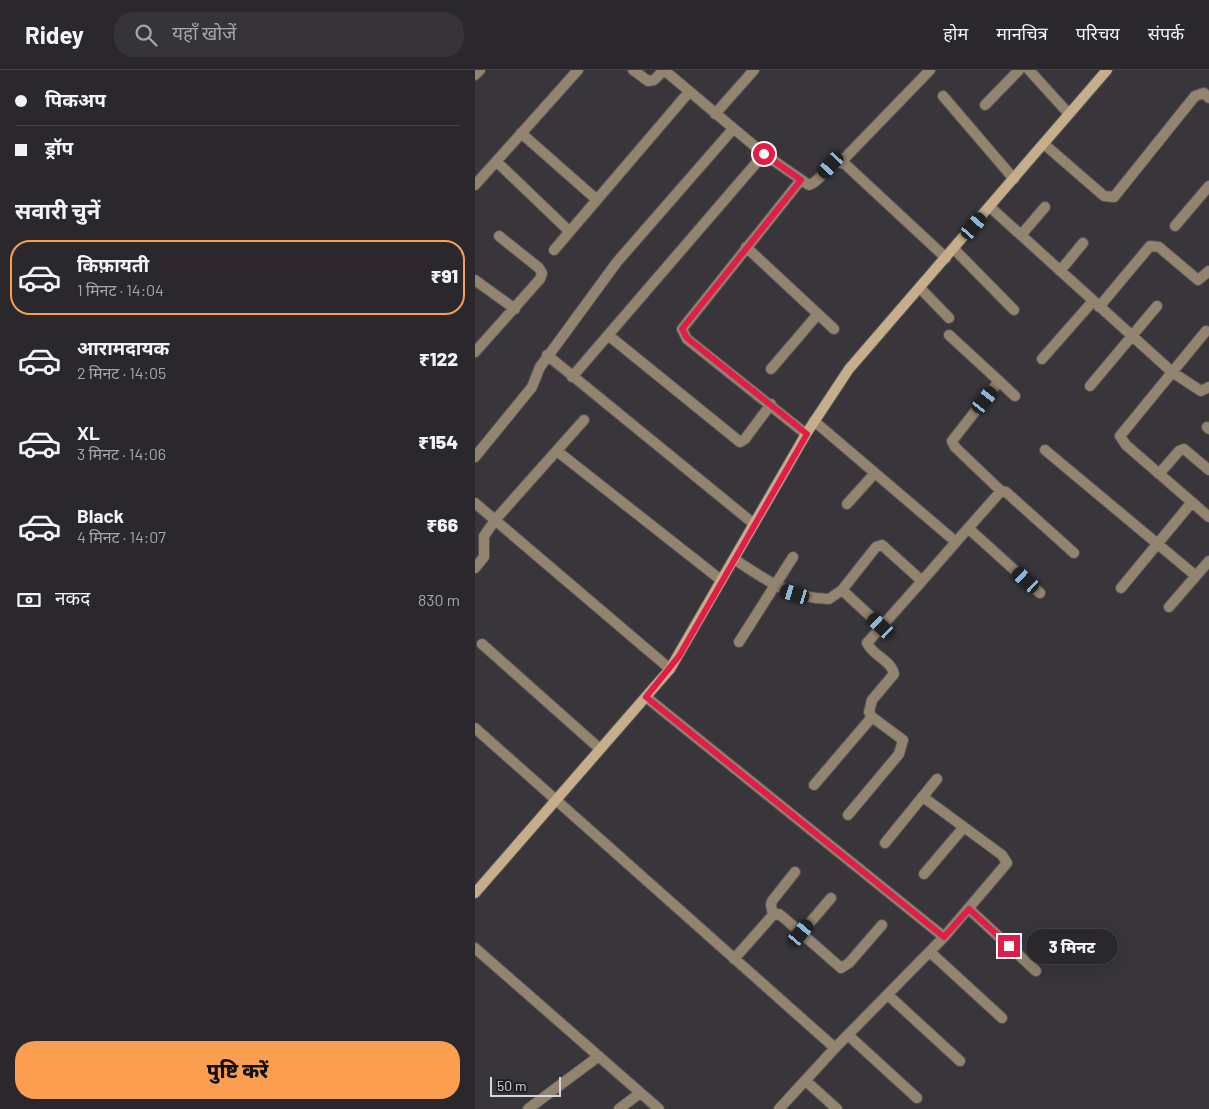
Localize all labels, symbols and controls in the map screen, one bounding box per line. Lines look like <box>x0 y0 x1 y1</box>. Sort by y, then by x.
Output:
search box <box>114 12 464 57</box>
text: Ridey <box>25 20 84 49</box>
icon: search <box>132 21 160 49</box>
text: यहाँ खोजें <box>172 21 236 44</box>
text: होम <box>943 22 968 44</box>
text: मानचित्र <box>996 22 1048 44</box>
text: परिचय <box>1076 22 1120 44</box>
text: संपर्क <box>1148 22 1184 44</box>
text: पिकअप <box>45 88 106 111</box>
text: ड्रॉप <box>45 136 73 159</box>
route start <box>753 143 775 165</box>
car <box>815 149 846 181</box>
text: सवारी चुनें <box>15 197 100 223</box>
car <box>958 210 989 242</box>
text: किफ़ायती <box>77 253 149 276</box>
icon: car <box>17 255 62 300</box>
text: ₹91 <box>431 264 458 287</box>
text: 1 मिनट · 14:04 <box>77 280 164 299</box>
text: आरामदायक <box>77 336 169 359</box>
icon: car <box>17 338 62 383</box>
text: ₹122 <box>419 347 458 370</box>
text: 2 मिनट · 14:05 <box>77 363 166 382</box>
car <box>969 384 1000 416</box>
icon: car <box>17 421 62 466</box>
text: XL <box>77 421 100 444</box>
text: ₹154 <box>418 430 458 453</box>
text: 3 मिनट · 14:06 <box>77 444 166 463</box>
icon: car <box>17 504 62 549</box>
text: Black <box>77 504 124 527</box>
text: ₹66 <box>426 513 458 536</box>
text: 4 मिनट · 14:07 <box>77 527 166 546</box>
car <box>1009 564 1042 596</box>
car <box>778 582 811 606</box>
icon: cash <box>15 586 43 614</box>
text: नकद <box>55 586 90 609</box>
text: 830 m <box>418 590 460 609</box>
car <box>864 610 897 642</box>
car <box>785 917 816 949</box>
callout: 3 मिनट <box>1027 928 1119 964</box>
route end <box>998 935 1020 957</box>
text: 3 मिनट <box>1049 937 1095 956</box>
button: पुष्टि करें <box>15 1041 460 1099</box>
scale bar <box>490 1074 561 1097</box>
text: 50 m <box>497 1077 526 1094</box>

